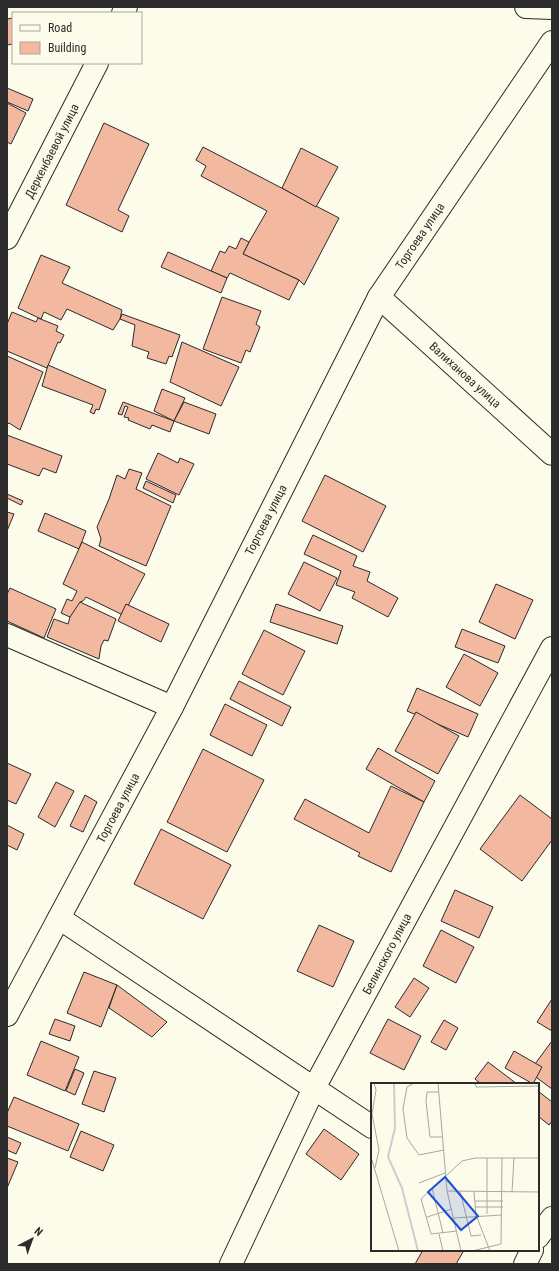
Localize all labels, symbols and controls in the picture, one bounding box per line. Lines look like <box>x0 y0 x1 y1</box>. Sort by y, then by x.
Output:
legend <box>12 12 142 64</box>
text: Road <box>48 21 72 35</box>
text: Building <box>48 41 86 55</box>
street label: Деркенбаевой улица <box>22 101 82 201</box>
street label: Торгоева улица <box>393 200 448 272</box>
street label: Валиханова улица <box>426 339 504 411</box>
street label: Торгоева улица <box>242 482 290 558</box>
street label: Торгоева улица <box>94 770 142 845</box>
street label: Белинского улица <box>360 911 414 997</box>
inset map <box>371 1083 539 1251</box>
north arrow <box>12 1219 52 1259</box>
text: N <box>31 1225 45 1239</box>

